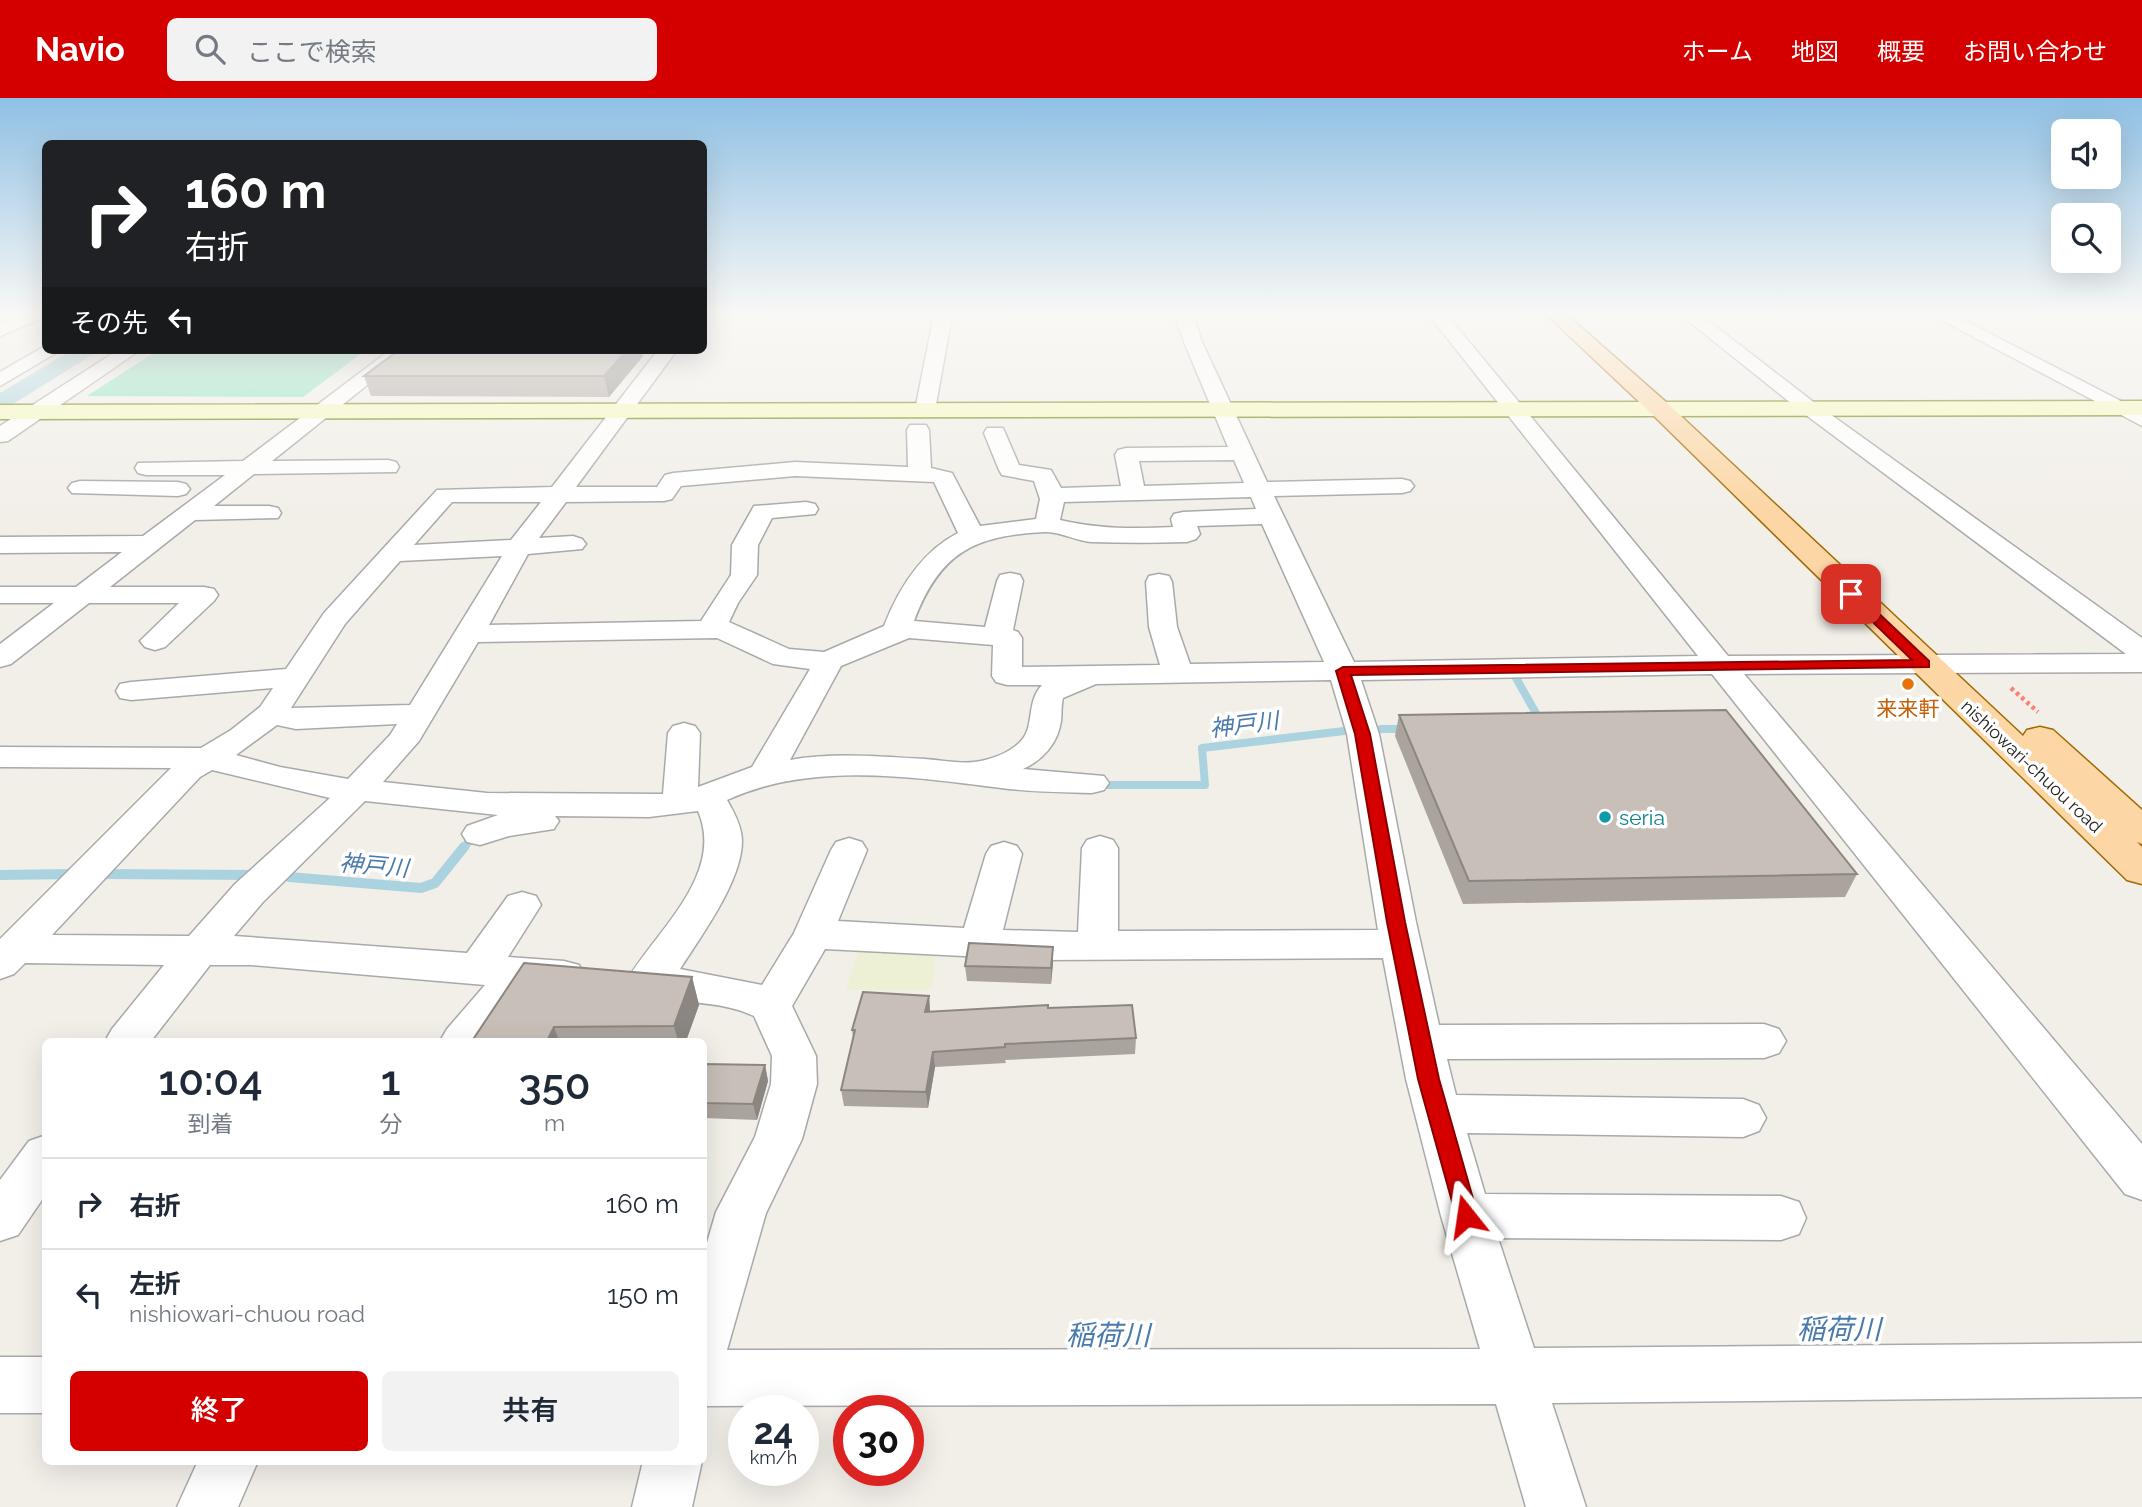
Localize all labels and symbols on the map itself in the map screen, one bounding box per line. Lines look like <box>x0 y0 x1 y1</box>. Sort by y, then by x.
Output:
pin <box>1821 564 1881 624</box>
marker: 来来軒 <box>1900 676 1916 692</box>
street label: nishiowari-chuou road <box>1957 695 2107 837</box>
place label: 来来軒 <box>1877 696 1940 721</box>
water label: 神戸川 <box>1208 706 1283 742</box>
place label: seria <box>1619 805 1665 830</box>
marker: seria <box>1597 809 1613 825</box>
water label: 神戸川 <box>338 849 413 882</box>
position arrow <box>1429 1179 1503 1253</box>
water label: 稲荷川 <box>1797 1313 1884 1346</box>
water label: 稲荷川 <box>1066 1319 1153 1352</box>
speed limit sign: 30 <box>833 1395 924 1486</box>

